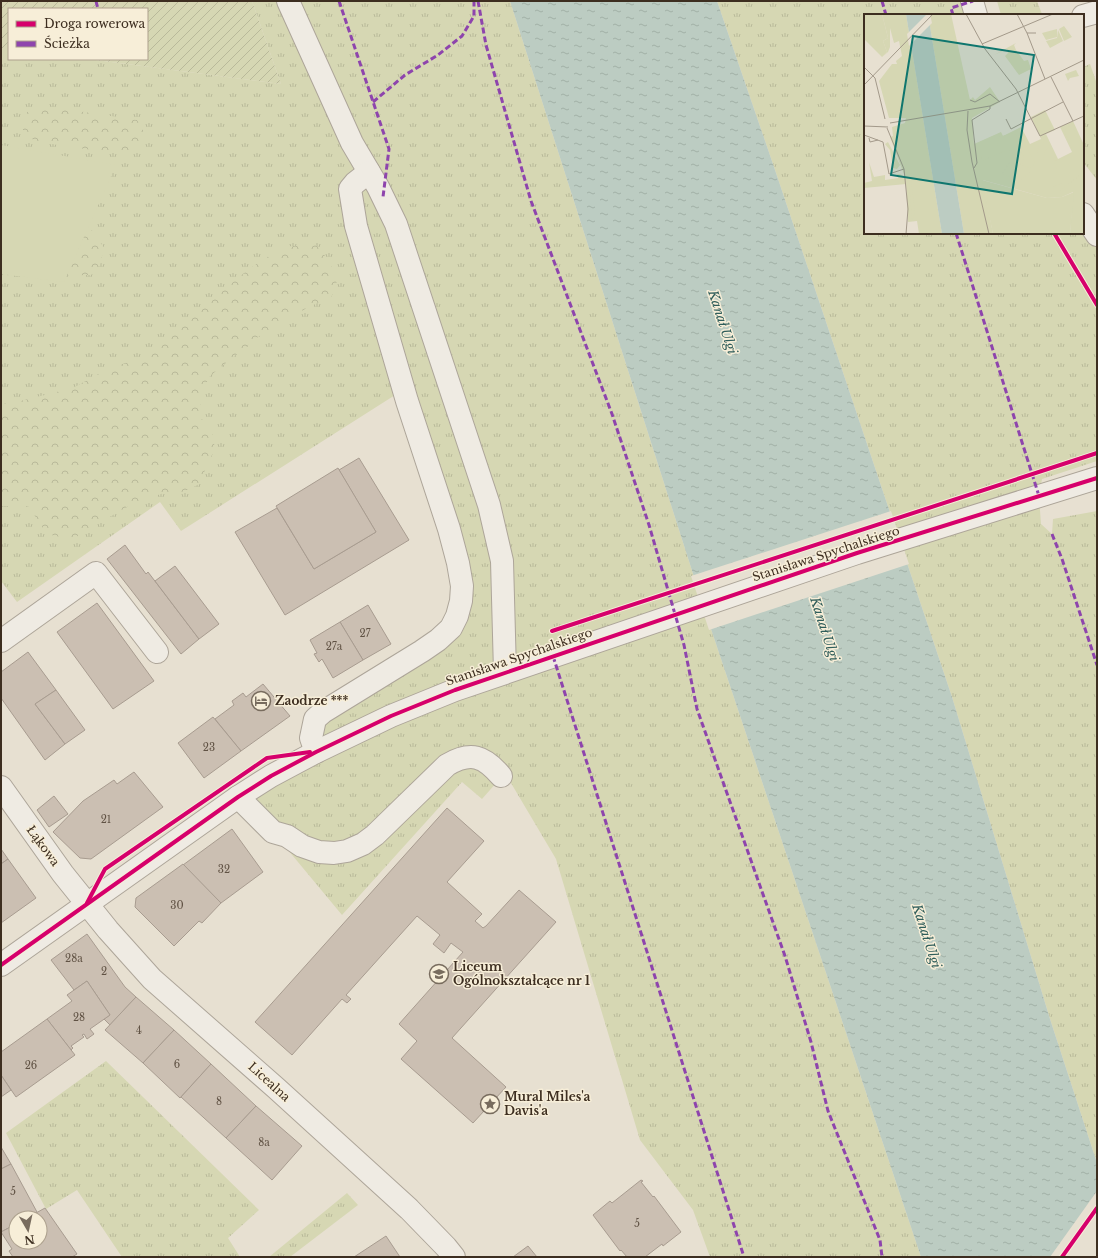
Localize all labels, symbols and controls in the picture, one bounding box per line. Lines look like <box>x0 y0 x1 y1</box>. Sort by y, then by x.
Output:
legend <box>8 8 148 60</box>
inset map <box>864 14 1084 234</box>
text: Droga rowerowa <box>44 16 146 31</box>
text: Ścieżka <box>44 35 90 51</box>
water label: Kanał Ulgi <box>704 287 741 357</box>
street label: Stanisława Spychalskiego <box>750 523 902 584</box>
water label: Kanał Ulgi <box>806 594 843 664</box>
street label: Stanisława Spychalskiego <box>444 624 594 689</box>
house number: 27 <box>359 627 372 640</box>
house number: 27a <box>326 640 343 653</box>
hotel icon: Zaodrze *** <box>250 690 272 712</box>
place label: Zaodrze *** <box>275 693 349 708</box>
house number: 23 <box>203 741 215 754</box>
house number: 21 <box>101 813 111 826</box>
street label: Łąkowa <box>24 822 63 869</box>
house number: 32 <box>218 863 230 876</box>
house number: 30 <box>170 899 184 912</box>
water label: Kanał Ulgi <box>908 901 945 971</box>
house number: 28a <box>65 952 83 965</box>
place label: Liceum Ogólnokształcące nr 1 <box>453 959 590 988</box>
school or university icon: Liceum Ogólnokształcące nr 1 <box>428 963 450 985</box>
house number: 2 <box>101 965 107 978</box>
house number: 28 <box>73 1011 85 1024</box>
house number: 4 <box>136 1024 142 1037</box>
house number: 6 <box>174 1058 180 1071</box>
house number: 26 <box>25 1059 37 1072</box>
street label: Licealna <box>245 1059 294 1105</box>
place label: Mural Miles'a Davis'a <box>504 1089 591 1118</box>
place icon: Mural Miles'a Davis'a <box>479 1093 501 1115</box>
house number: 8 <box>216 1095 222 1108</box>
house number: 8a <box>258 1136 270 1149</box>
house number: 5 <box>10 1185 16 1198</box>
north arrow <box>8 1210 48 1250</box>
house number: 5 <box>634 1217 640 1230</box>
text: N <box>23 1232 36 1248</box>

